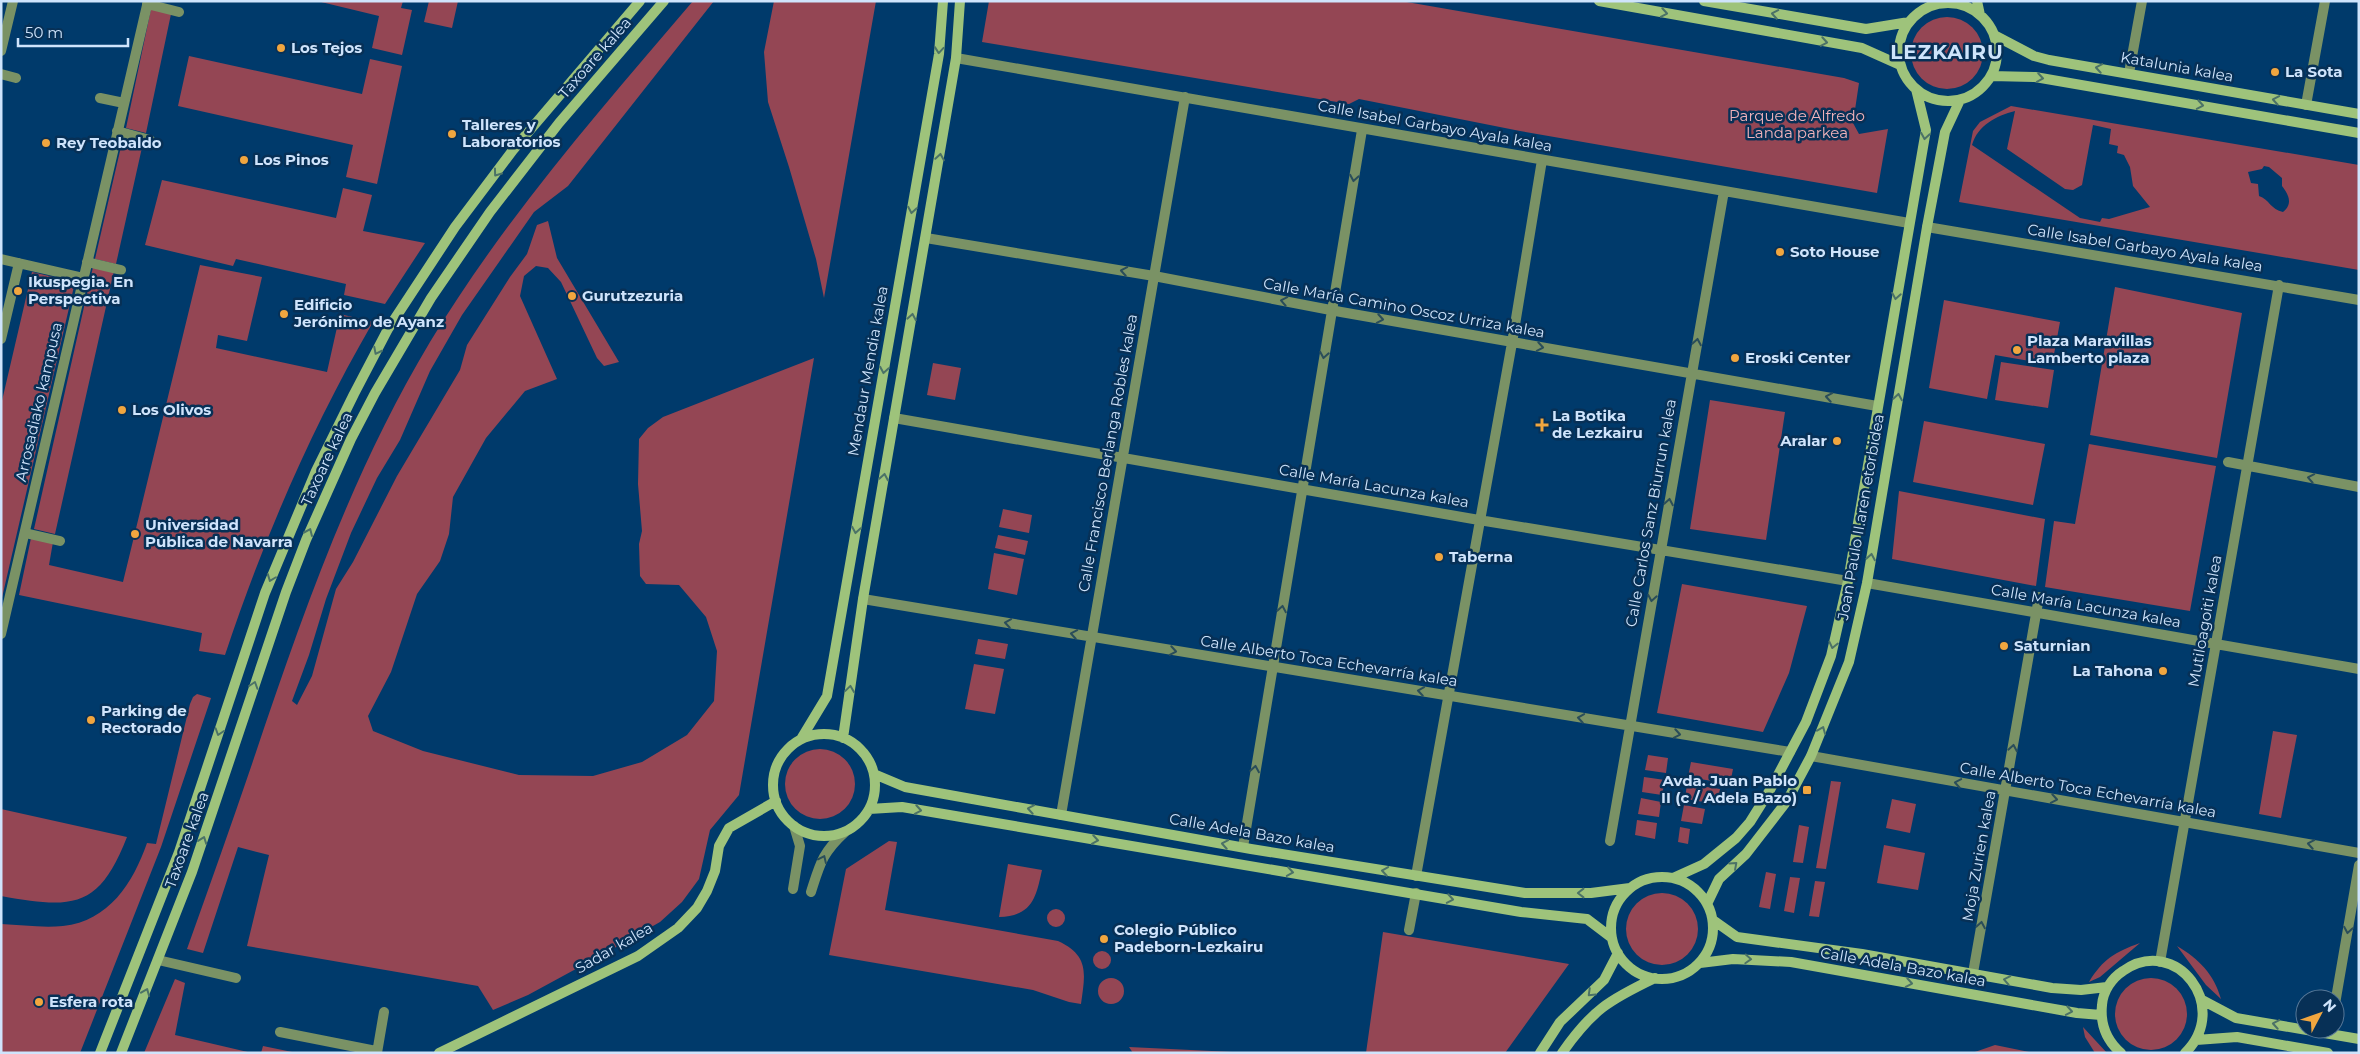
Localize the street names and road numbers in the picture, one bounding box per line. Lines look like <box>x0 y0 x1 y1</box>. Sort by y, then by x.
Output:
street label: Taxoare kalea <box>554 13 635 102</box>
street label: Katalunia kalea <box>2119 47 2235 86</box>
street label: Calle Isabel Garbayo Ayala kalea <box>1316 95 1554 156</box>
street label: Calle Isabel Garbayo Ayala kalea <box>2026 220 2264 275</box>
street label: Calle María Camino Oscoz Urriza kalea <box>1262 273 1546 342</box>
street label: Mendaur Mendia kalea <box>843 284 892 457</box>
street label: Calle Francisco Berlanga Robles kalea <box>1074 312 1141 593</box>
street label: Arrosadiako kampusa <box>11 320 66 483</box>
street label: Calle Carlos Sanz Biurrun kalea <box>1621 397 1680 628</box>
street label: Taxoare kalea <box>297 409 357 509</box>
street label: Joan Paulo II.aren etorbidea <box>1833 412 1888 622</box>
street label: Calle María Lacunza kalea <box>1278 459 1471 512</box>
street label: Mutiloagoiti kalea <box>2184 553 2225 688</box>
street label: Calle María Lacunza kalea <box>1990 579 2183 632</box>
street label: Calle Alberto Toca Echevarría kalea <box>1199 631 1459 690</box>
street label: Calle Alberto Toca Echevarría kalea <box>1958 758 2218 821</box>
street label: Taxoare kalea <box>160 789 213 891</box>
street label: Moja Zurien kalea <box>1958 789 1999 923</box>
street label: Calle Adela Bazo kalea <box>1168 809 1336 856</box>
street label: Sadar kalea <box>572 918 656 977</box>
street label: Calle Adela Bazo kalea <box>1819 943 1987 990</box>

